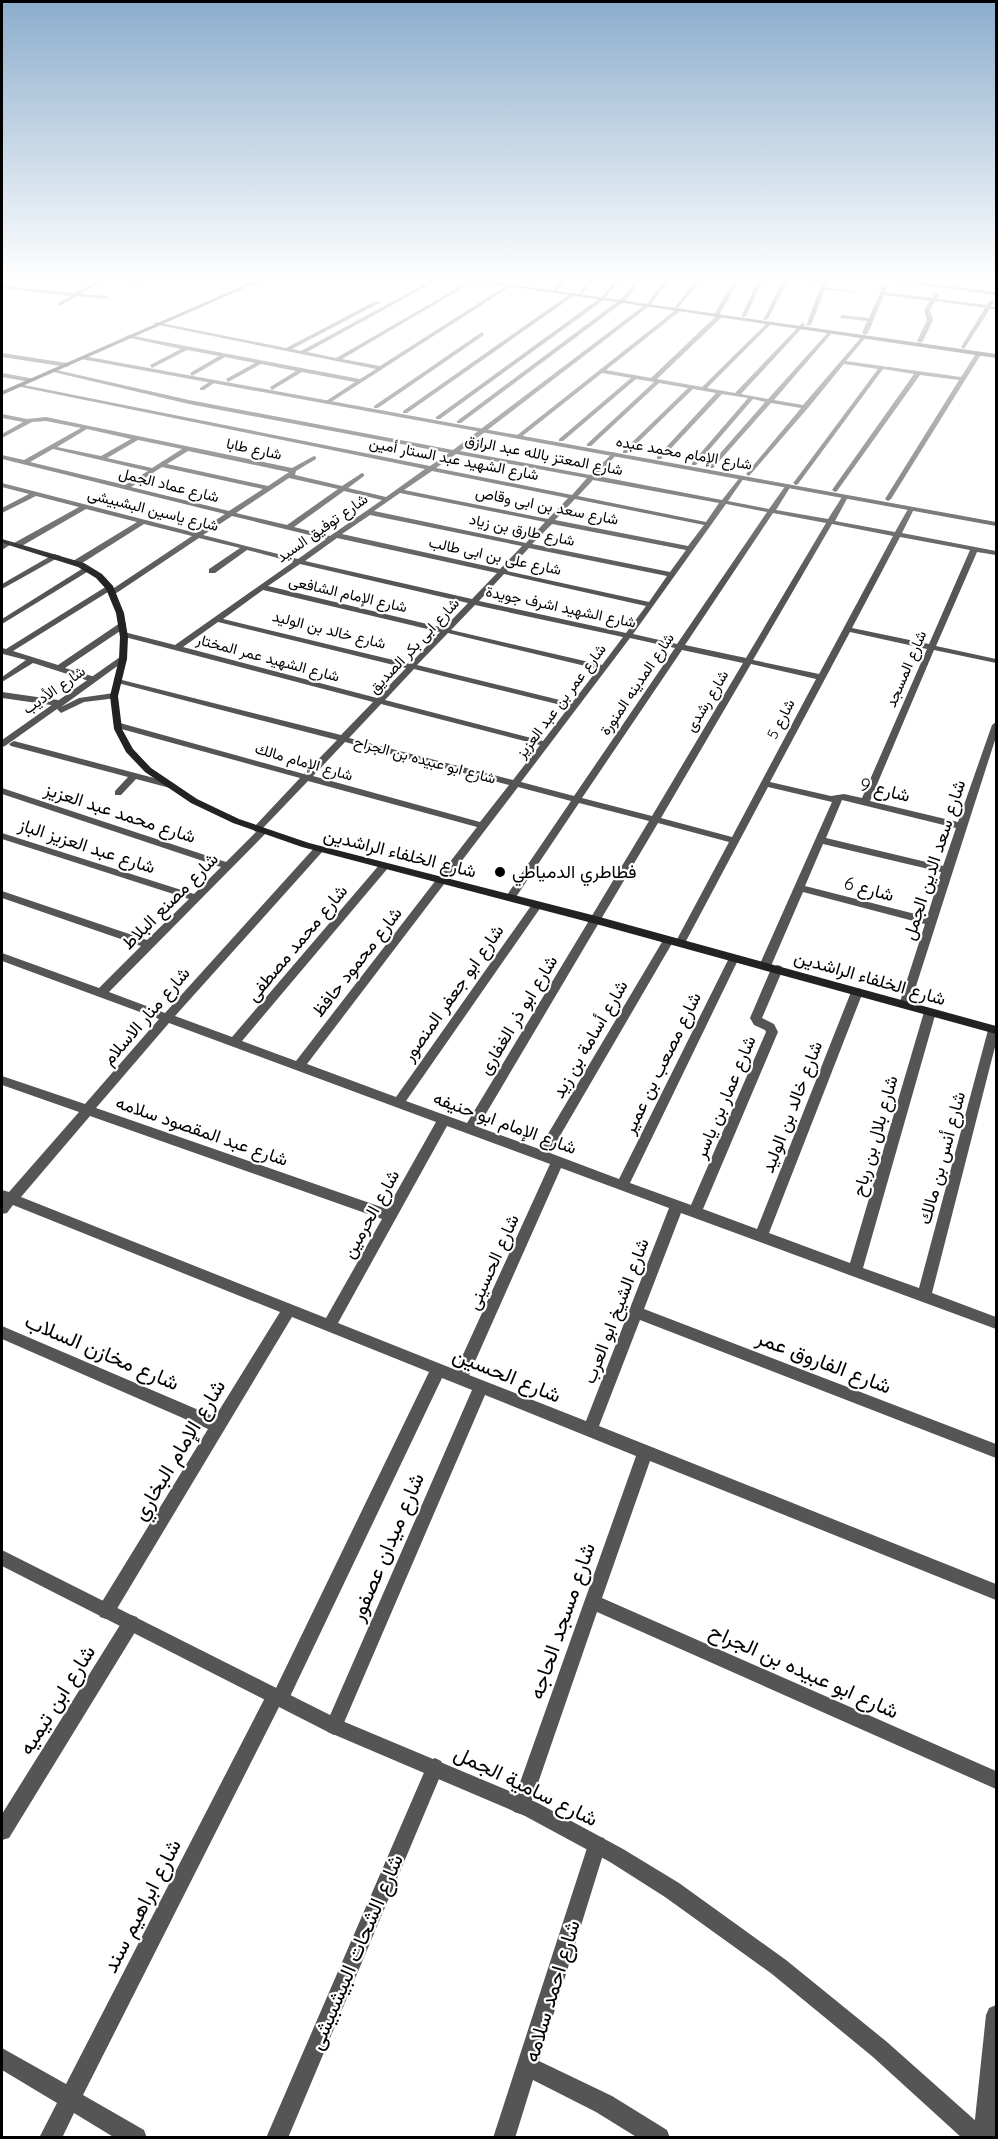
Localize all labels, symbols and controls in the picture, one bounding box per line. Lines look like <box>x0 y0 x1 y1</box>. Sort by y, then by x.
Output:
street label: شارع المعتز بالله عبد الرازق <box>463 430 625 481</box>
street label: شارع الإمام محمد عبده <box>614 431 754 476</box>
street label: شارع طابا <box>224 433 284 466</box>
street label: شارع الشهيد عبد الستار أمين <box>367 433 541 486</box>
street label: شارع عماد الجمل <box>117 463 221 508</box>
street label: شارع سعد بن ابى وقاص <box>474 482 620 531</box>
street label: شارع ياسين البشبيشى <box>85 484 221 537</box>
street label: شارع توفيق السيد <box>272 489 372 568</box>
street label: شارع طارق بن زياد <box>467 509 577 552</box>
street label: شارع على بن ابى طالب <box>427 532 563 581</box>
street label: شارع الإمام الشافعى <box>287 571 409 618</box>
street label: شارع الشهيد اشرف جويدة <box>484 581 638 634</box>
street label: شارع ابى بكر الصديق <box>364 594 465 699</box>
street label: شارع خالد بن الوليد <box>270 606 388 655</box>
street label: شارع المسجد <box>881 627 932 711</box>
street label: شارع الشهيد عمر المختار <box>193 629 342 688</box>
street label: شارع المدينه المنورة <box>595 629 680 740</box>
street label: شارع عمر بن عبد العزيز <box>511 640 611 764</box>
street label: شارع الأديب <box>19 661 90 720</box>
street label: شارع رشدى <box>681 666 734 736</box>
street label: شارع 5 <box>762 695 801 743</box>
street label: شارع ابو عبيده بن الجراح <box>352 731 498 790</box>
street label: شارع الإمام مالك <box>252 738 356 787</box>
street label: شارع 9 <box>857 772 913 808</box>
street label: شارع محمد عبد العزيز <box>40 777 199 849</box>
street label: شارع سعد الدين الجمل <box>897 777 971 943</box>
street label: شارع عبد العزيز الباز <box>15 812 158 879</box>
street label: شارع الخلفاء الراشدين <box>321 822 479 884</box>
street label: شارع مصنع البلاط <box>116 847 224 955</box>
place label: فطاطري الدمياطي <box>512 860 637 887</box>
marker: فطاطري الدمياطي <box>493 865 507 879</box>
street label: شارع 6 <box>841 871 897 907</box>
street label: شارع محمد مصطفى <box>241 879 353 1007</box>
street label: شارع محمود حافظ <box>306 902 408 1022</box>
street label: شارع ابو جعفر المنصور <box>396 920 509 1067</box>
street label: شارع الخلفاء الراشدين <box>791 945 949 1011</box>
street label: شارع ابو ذر الغفارى <box>473 951 563 1079</box>
street label: شارع منار الاسلام <box>97 962 195 1070</box>
street label: شارع أسامة بن زيد <box>546 976 634 1102</box>
street label: شارع مصعب بن عمير <box>617 988 707 1139</box>
street label: شارع عمار بن ياسر <box>688 1032 762 1163</box>
street label: شارع خالد بن الوليد <box>756 1038 828 1176</box>
street label: شارع بلال بن رباح <box>846 1073 904 1199</box>
street label: شارع الإمام ابو حنيفه <box>430 1086 580 1160</box>
street label: شارع أنس بن مالك <box>913 1089 971 1227</box>
street label: شارع عبد المقصود سلامه <box>113 1090 291 1172</box>
street label: شارع الحرمين <box>337 1165 405 1263</box>
street label: شارع الحسينى <box>461 1210 525 1314</box>
street label: شارع الشيخ ابو العرب <box>577 1235 655 1387</box>
street label: شارع مخازن السلاب <box>21 1307 183 1397</box>
street label: شارع الفاروق عمر <box>752 1323 895 1401</box>
street label: شارع الحسين <box>449 1341 565 1409</box>
street label: شارع الإمام البخاري <box>126 1374 235 1527</box>
street label: شارع ميدان عصفور <box>343 1468 431 1626</box>
street label: شارع مسجد الحاجه <box>522 1539 602 1703</box>
street label: شارع ابو عبيده بن الجراح <box>705 1617 903 1725</box>
street label: شارع ابن تيميه <box>12 1640 102 1760</box>
street label: شارع سامية الجمل <box>449 1739 603 1833</box>
street label: شارع ابراهيم سند <box>96 1834 188 1978</box>
street label: شارع الشحات البيشبيشى <box>302 1850 410 2054</box>
street label: شارع احمد سلامه <box>517 1917 587 2065</box>

